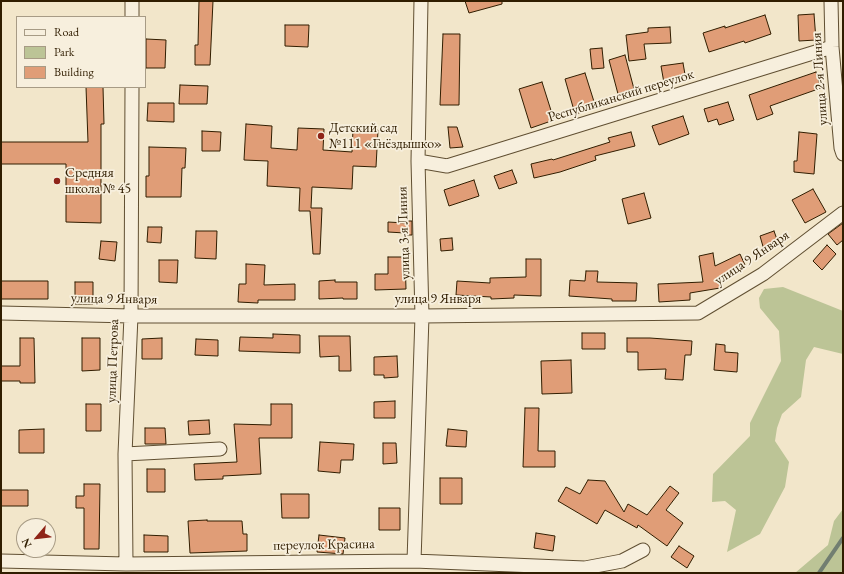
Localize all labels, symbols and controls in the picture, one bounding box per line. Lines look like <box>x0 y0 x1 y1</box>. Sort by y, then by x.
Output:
legend <box>16 16 146 88</box>
text: Road <box>54 24 79 40</box>
street label: улица 2-я Линия <box>808 32 832 126</box>
text: Park <box>54 44 74 60</box>
text: Building <box>54 64 94 80</box>
street label: Республиканский переулок <box>546 66 696 126</box>
place label: Детский сад №111 «Гнёздышко» <box>329 120 442 152</box>
marker: Детский сад №111 «Гнёздышко» <box>316 131 326 141</box>
place label: Средняя школа № 45 <box>65 165 131 198</box>
marker: Средняя школа № 45 <box>52 176 62 186</box>
street label: улица 3-я Линия <box>394 186 414 280</box>
street label: улица 9 Января <box>711 227 793 289</box>
street label: улица 9 Января <box>71 290 157 308</box>
street label: улица 9 Января <box>395 291 481 307</box>
street label: улица Петрова <box>103 319 123 403</box>
north arrow <box>16 518 56 558</box>
text: N <box>18 536 35 550</box>
street label: переулок Красина <box>273 536 375 554</box>

